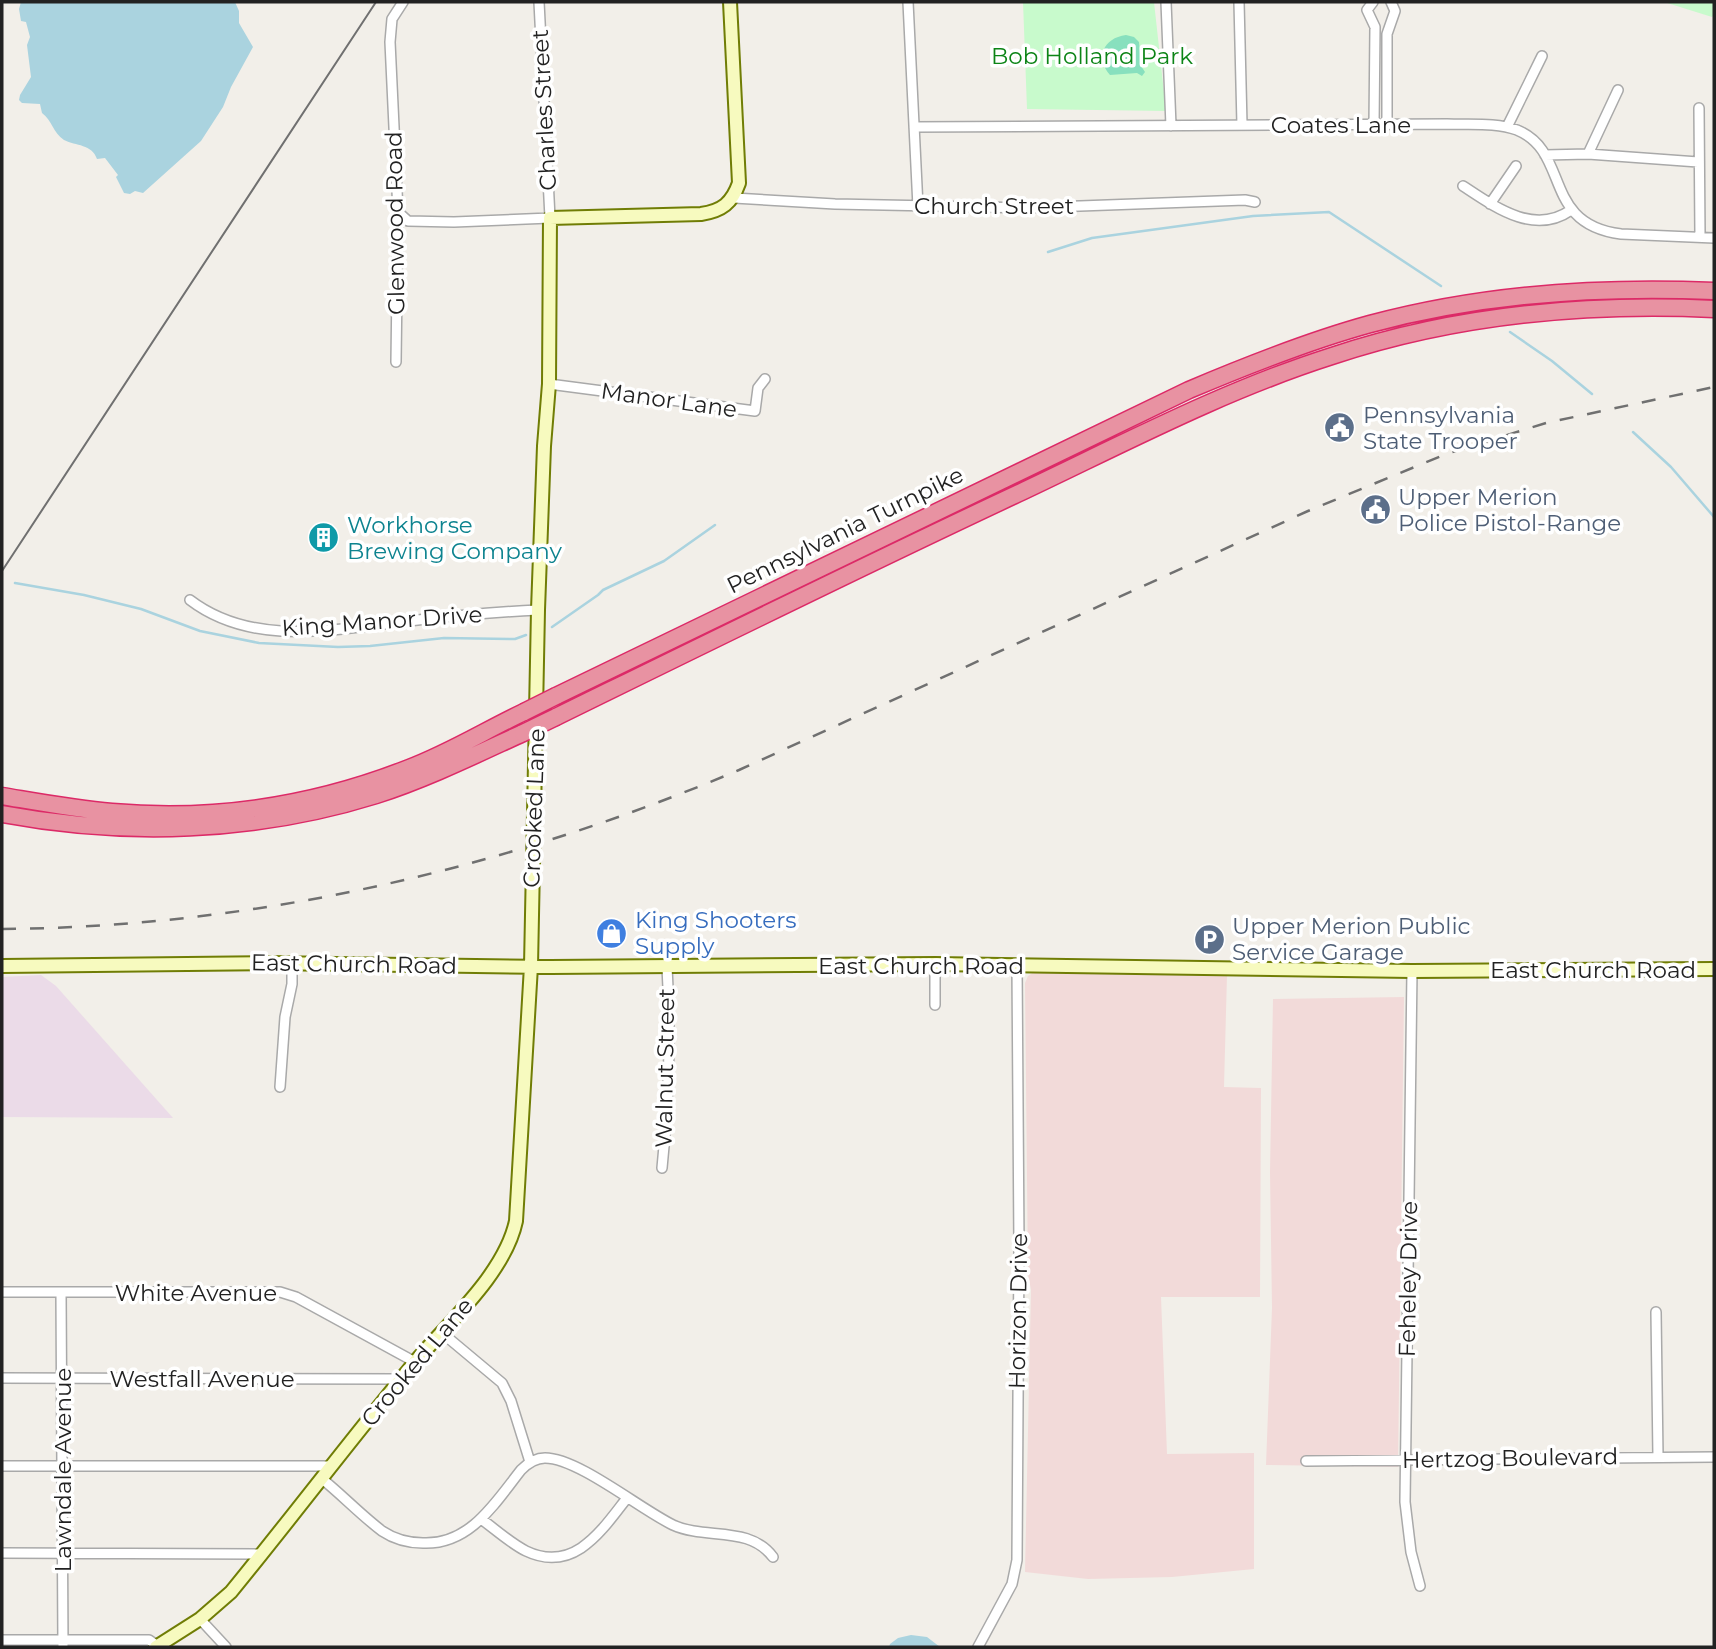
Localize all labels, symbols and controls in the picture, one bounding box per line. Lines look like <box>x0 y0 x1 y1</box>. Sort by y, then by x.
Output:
street label: Charles Street <box>526 29 562 191</box>
park label: Bob Holland Park <box>991 42 1193 70</box>
street label: Coates Lane <box>1271 111 1411 139</box>
street label: Glenwood Road <box>379 131 411 315</box>
street label: Church Street <box>914 192 1074 220</box>
street label: Manor Lane <box>599 377 739 423</box>
place label: Pennsylvania State Trooper <box>1363 401 1518 455</box>
public building icon: Pennsylvania State Trooper <box>1323 411 1357 445</box>
street label: Pennsylvania Turnpike <box>722 460 968 600</box>
place label: Upper Merion Police Pistol-Range <box>1398 483 1621 537</box>
public building icon: Upper Merion Police Pistol-Range <box>1358 493 1392 527</box>
place label: Workhorse Brewing Company <box>347 511 562 565</box>
building icon: Workhorse Brewing Company <box>307 521 341 555</box>
street label: King Manor Drive <box>281 600 483 642</box>
street label: Crooked Lane <box>517 728 551 888</box>
place label: King Shooters Supply <box>635 906 797 960</box>
place label: Upper Merion Public Service Garage <box>1232 912 1471 966</box>
shop icon: King Shooters Supply <box>595 916 629 950</box>
parking icon: Upper Merion Public Service Garage <box>1192 922 1226 956</box>
street label: East Church Road <box>251 948 457 980</box>
street label: East Church Road <box>818 952 1024 980</box>
street label: East Church Road <box>1490 956 1696 984</box>
street label: Walnut Street <box>650 988 680 1148</box>
street label: Feheley Drive <box>1393 1201 1423 1357</box>
street label: Horizon Drive <box>1003 1233 1033 1389</box>
street label: White Avenue <box>115 1279 277 1307</box>
street label: Crooked Lane <box>355 1292 479 1432</box>
street label: Westfall Avenue <box>109 1365 295 1393</box>
street label: Lawndale Avenue <box>49 1368 77 1572</box>
street label: Hertzog Boulevard <box>1402 1442 1618 1474</box>

